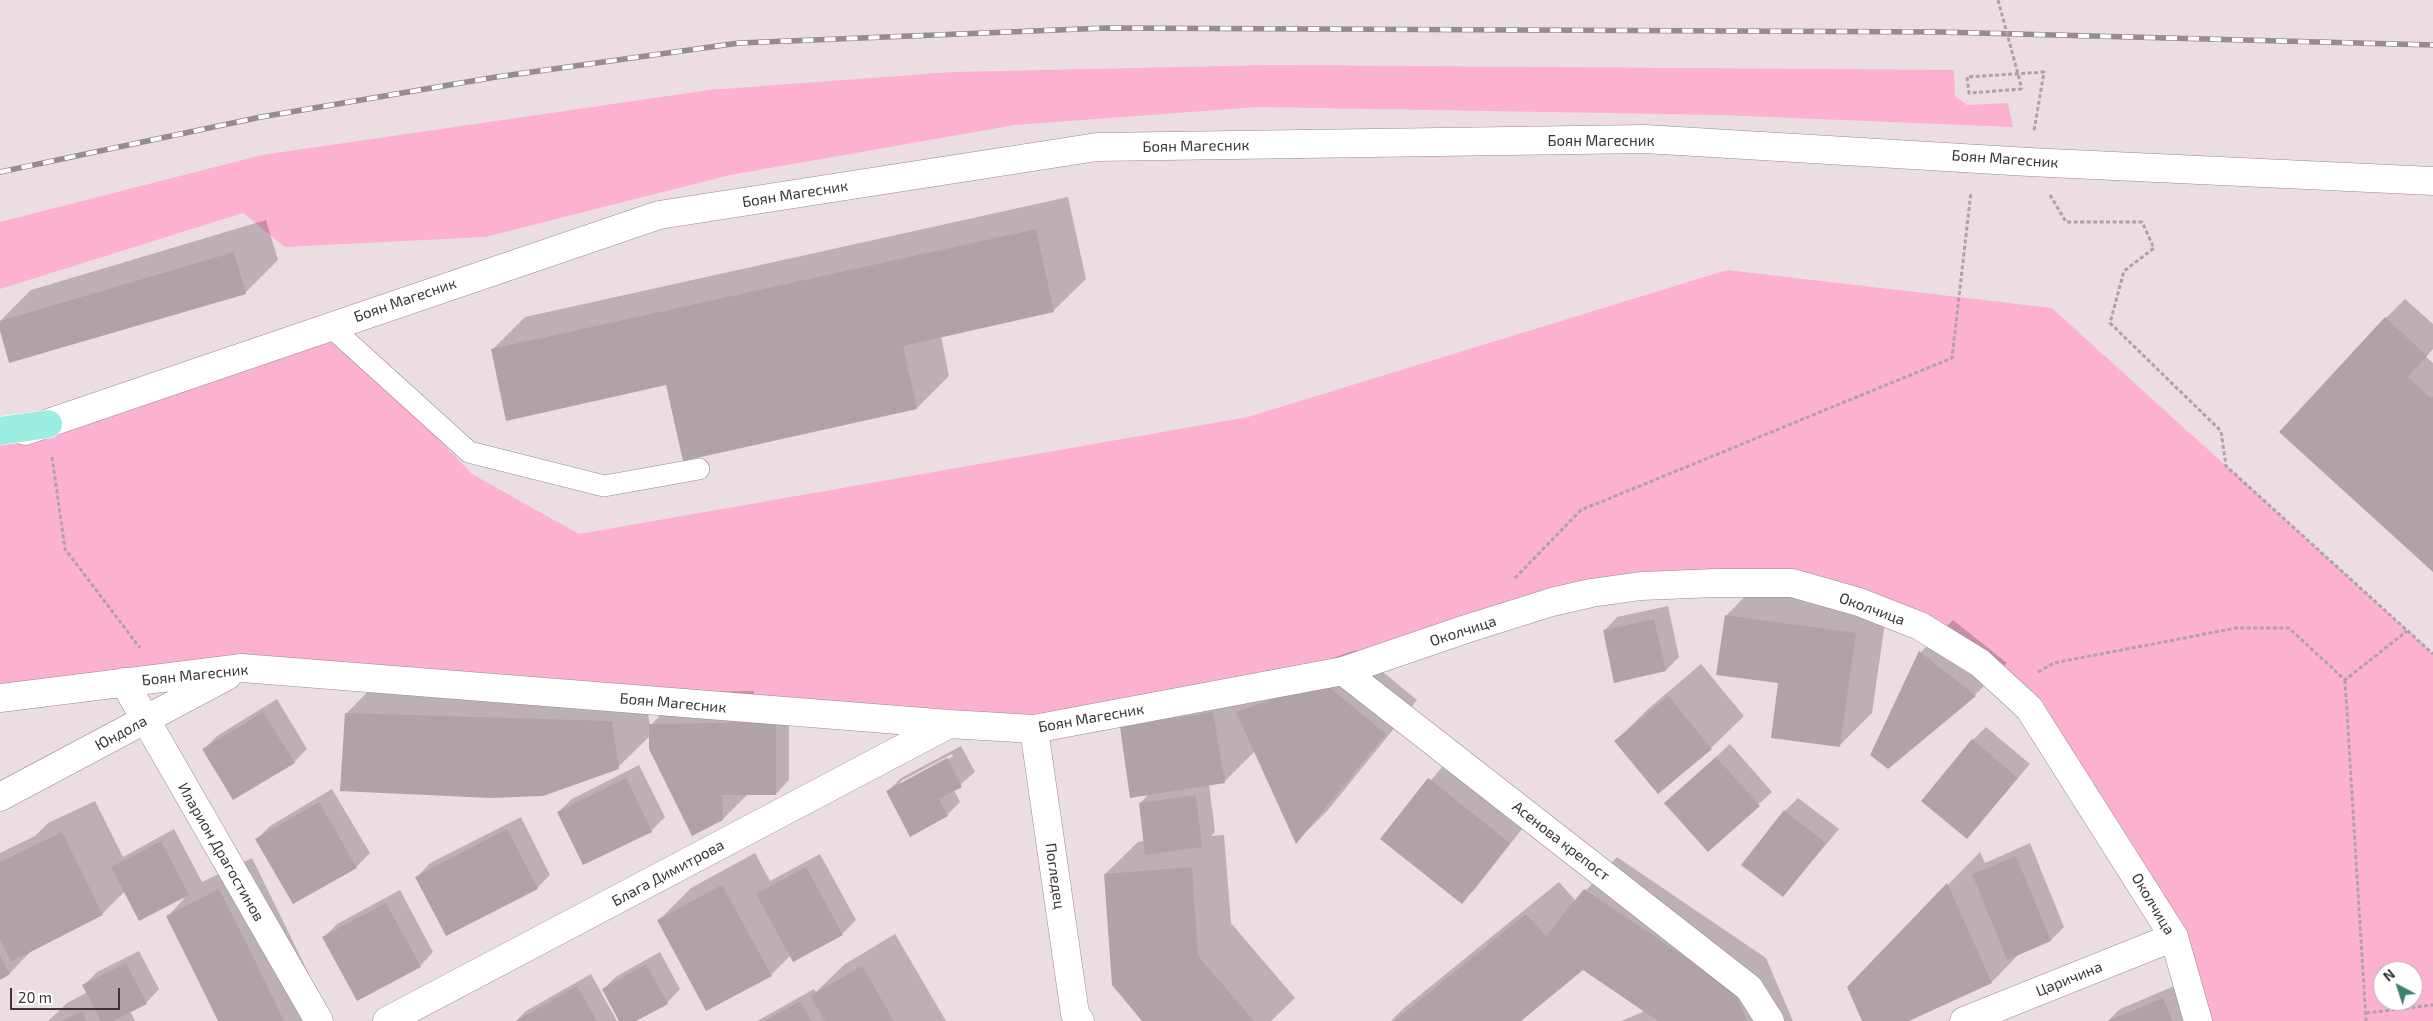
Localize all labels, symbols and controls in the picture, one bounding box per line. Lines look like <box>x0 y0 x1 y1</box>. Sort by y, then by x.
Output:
street label: Боян Магесник <box>1547 132 1655 150</box>
street label: Боян Магесник <box>1142 136 1250 156</box>
street label: Боян Магесник <box>1951 146 2059 172</box>
street label: Боян Магесник <box>741 177 849 211</box>
street label: Боян Магесник <box>351 274 459 326</box>
street label: Околчица <box>1837 589 1907 629</box>
street label: Околчица <box>1427 612 1499 650</box>
street label: Боян Магесник <box>141 660 249 690</box>
street label: Боян Магесник <box>619 689 727 717</box>
street label: Боян Магесник <box>1037 700 1145 736</box>
street label: Юндола <box>92 712 150 754</box>
street label: Иларион Драгостинов <box>174 779 268 925</box>
street label: Асенова крепост <box>1509 797 1613 885</box>
street label: Блага Димитрова <box>609 836 727 910</box>
street label: Погледец <box>1041 842 1069 910</box>
street label: Околчица <box>2128 870 2178 938</box>
street label: Царичина <box>2033 958 2105 1000</box>
north arrow <box>2373 961 2423 1011</box>
text: N <box>2379 965 2398 985</box>
scale bar <box>12 978 122 1010</box>
text: 20 m <box>18 988 52 1006</box>

